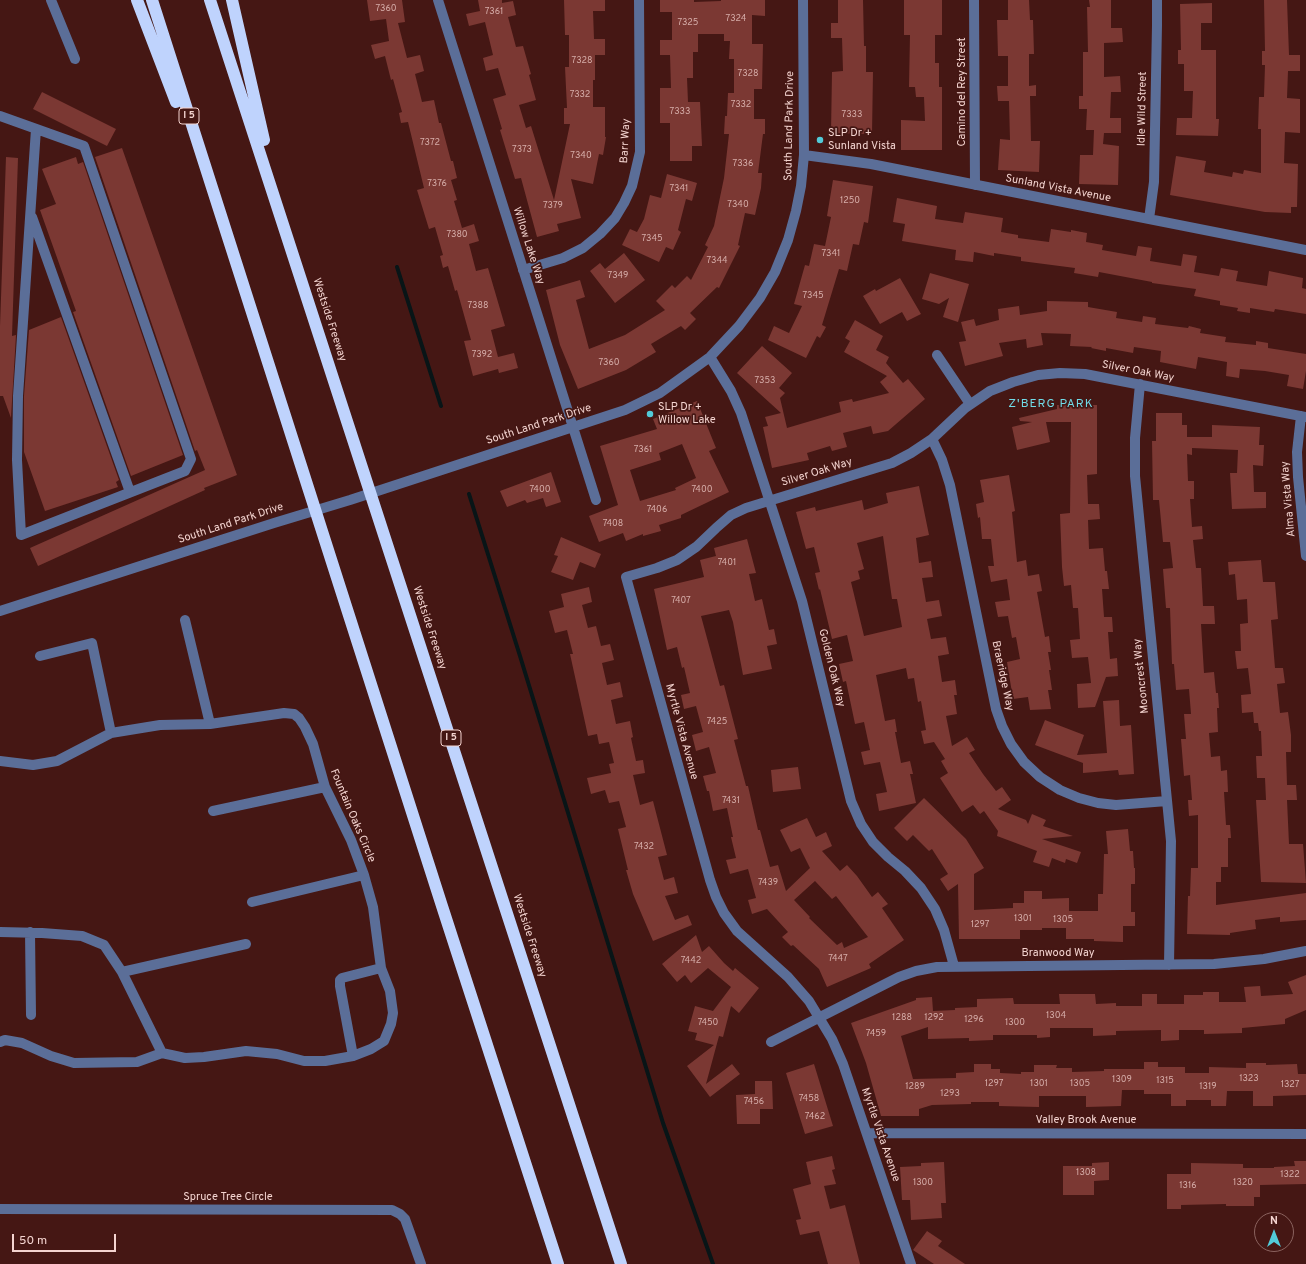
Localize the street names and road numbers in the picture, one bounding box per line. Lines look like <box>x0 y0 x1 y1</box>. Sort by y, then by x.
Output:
street label: Camino del Rey Street <box>956 37 970 147</box>
street label: South Land Park Drive <box>782 71 798 181</box>
street label: Idle Wild Street <box>1136 72 1150 146</box>
road number: I 5 <box>179 108 199 124</box>
street label: Barr Way <box>618 118 634 164</box>
street label: Sunland Vista Avenue <box>1004 172 1112 206</box>
street label: Willow Lake Way <box>509 206 547 286</box>
street label: Westside Freeway <box>309 276 349 364</box>
street label: Silver Oak Way <box>1101 359 1175 385</box>
street label: South Land Park Drive <box>485 402 593 448</box>
street label: Silver Oak Way <box>780 456 854 490</box>
street label: Alma Vista Way <box>1279 461 1299 537</box>
street label: South Land Park Drive <box>177 501 285 547</box>
street label: Westside Freeway <box>409 584 449 672</box>
street label: Golden Oak Way <box>815 628 847 708</box>
street label: Mooncrest Way <box>1132 638 1152 714</box>
street label: Braeridge Way <box>988 640 1016 712</box>
street label: Myrtle Vista Avenue <box>662 683 700 781</box>
road number: I 5 <box>441 730 461 746</box>
street label: Fountain Oaks Circle <box>326 767 378 865</box>
street label: Westside Freeway <box>509 892 549 980</box>
street label: Branwood Way <box>1022 947 1094 961</box>
street label: Myrtle Vista Avenue <box>858 1086 902 1184</box>
street label: Valley Brook Avenue <box>1036 1114 1136 1128</box>
street label: Spruce Tree Circle <box>183 1191 273 1205</box>

